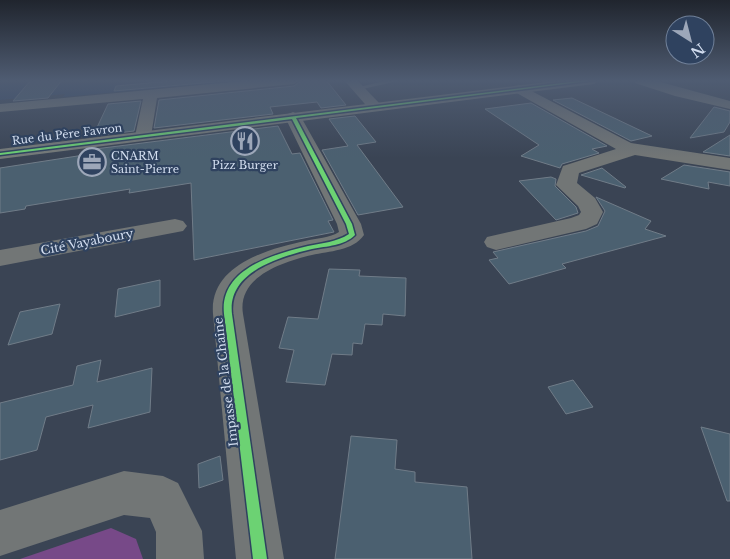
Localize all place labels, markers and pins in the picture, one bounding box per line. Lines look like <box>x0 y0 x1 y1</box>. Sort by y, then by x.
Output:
restaurant icon: Pizz Burger <box>230 126 260 156</box>
office icon: CNARM Saint-Pierre <box>77 147 107 177</box>
place label: CNARM Saint-Pierre <box>111 149 179 176</box>
place label: Pizz Burger <box>212 158 279 172</box>

